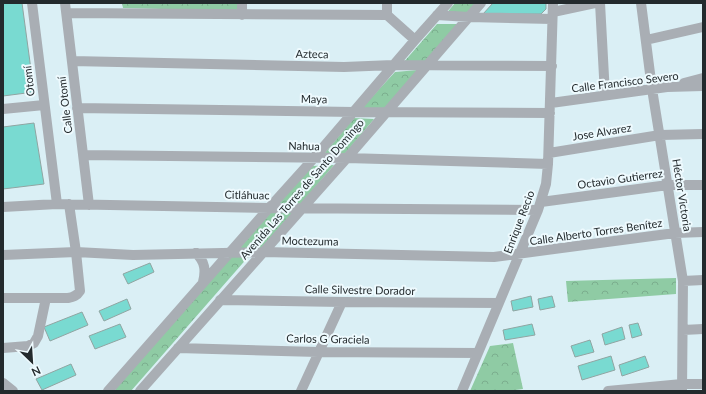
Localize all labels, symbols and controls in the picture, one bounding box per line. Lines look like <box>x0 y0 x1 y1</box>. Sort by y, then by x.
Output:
street label: Azteca <box>295 47 329 60</box>
street label: Otomí <box>20 65 37 97</box>
street label: Calle Francisco Severo <box>571 68 679 95</box>
street label: Calle Otomí <box>55 76 74 134</box>
street label: Maya <box>301 92 327 105</box>
street label: Avenida Las Torres de Santo Domingo <box>237 116 366 262</box>
street label: Jose Alvarez <box>572 120 632 143</box>
street label: Nahua <box>288 139 320 152</box>
street label: Héctor Victoria <box>670 158 695 232</box>
street label: Octavio Gutierrez <box>577 166 663 191</box>
street label: Citláhuac <box>224 188 270 201</box>
street label: Enrique Recio <box>501 189 536 255</box>
street label: Calle Alberto Torres Benítez <box>529 216 663 247</box>
street label: Moctezuma <box>281 234 339 247</box>
street label: Calle Silvestre Dorador <box>305 282 415 297</box>
street label: Carlos G Graciela <box>286 331 370 346</box>
north arrow <box>12 342 52 382</box>
text: N <box>30 364 43 379</box>

